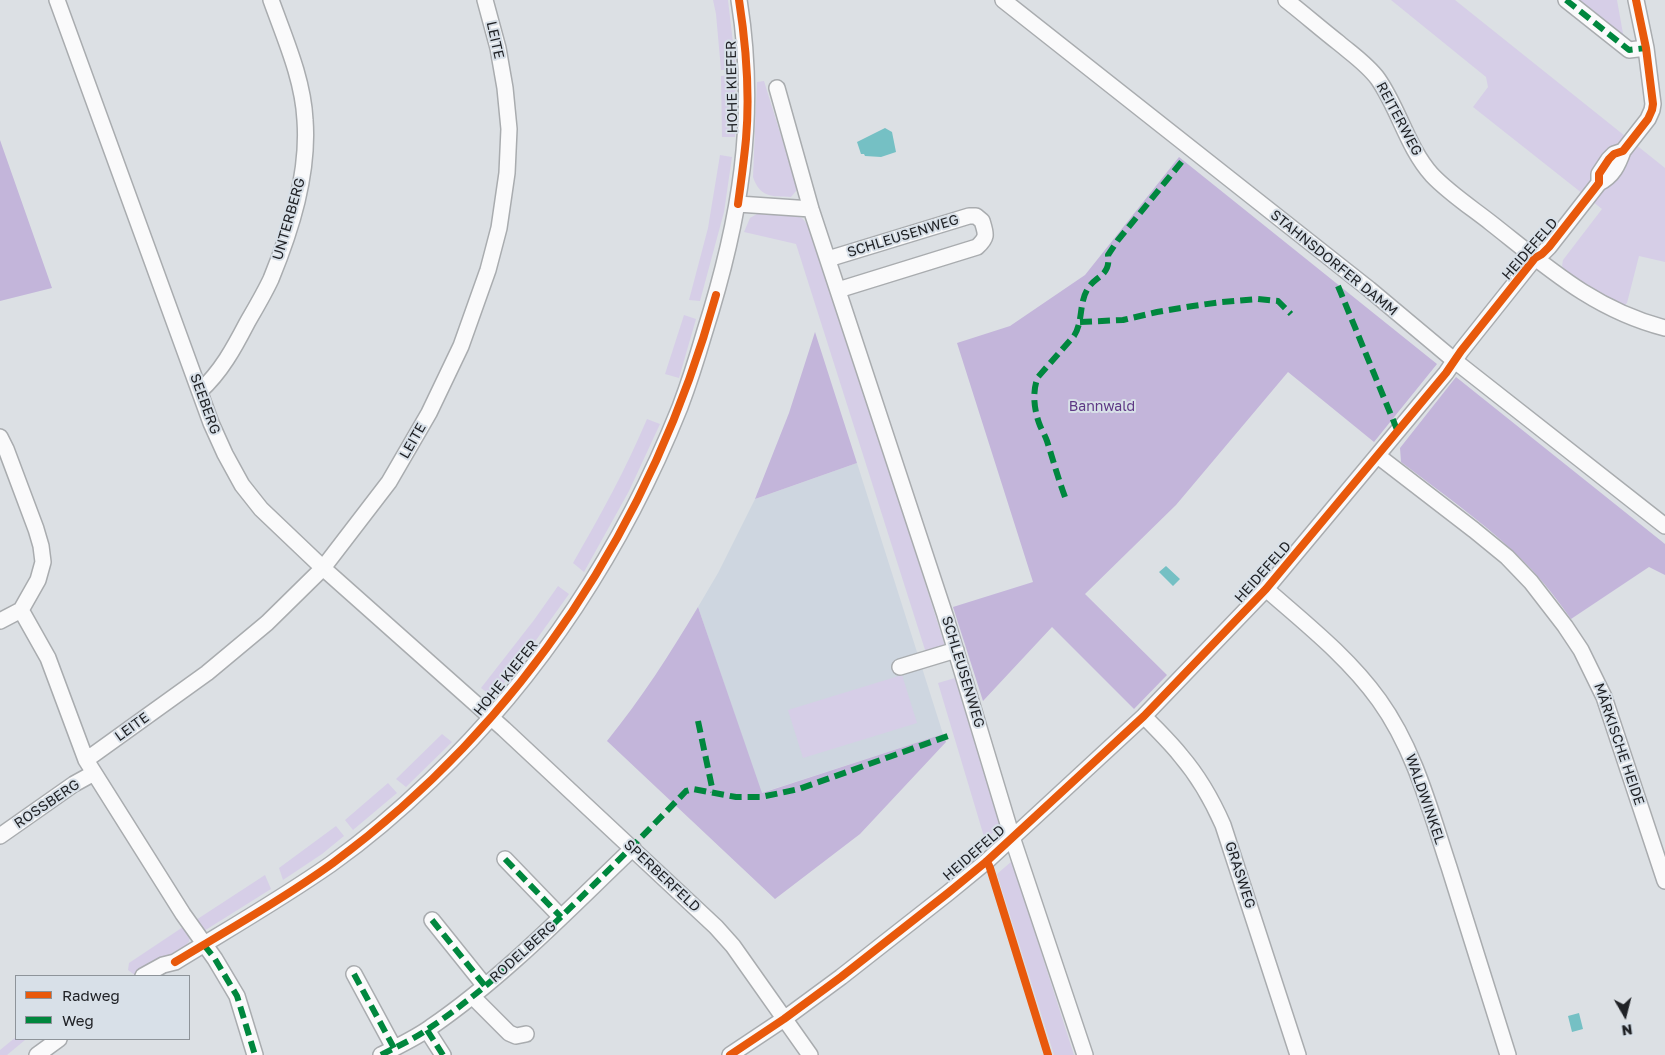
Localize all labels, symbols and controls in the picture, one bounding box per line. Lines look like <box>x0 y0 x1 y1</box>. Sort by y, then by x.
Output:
street label: LEITE <box>483 20 507 60</box>
street label: HOHE KIEFER <box>723 41 741 133</box>
street label: REITERWEG <box>1373 79 1425 159</box>
street label: UNTERBERG <box>269 176 309 262</box>
street label: STAHNSDORFER DAMM <box>1267 207 1401 319</box>
street label: SCHLEUSENWEG <box>845 211 961 261</box>
street label: HEIDEFELD <box>1499 215 1561 283</box>
street label: SEEBERG <box>186 371 224 437</box>
park label: Bannwald <box>1069 399 1135 415</box>
street label: LEITE <box>396 420 430 462</box>
street label: HEIDEFELD <box>1231 538 1295 606</box>
street label: SCHLEUSENWEG <box>938 614 988 730</box>
street label: HOHE KIEFER <box>470 637 542 719</box>
street label: MÄRKISCHE HEIDE <box>1590 681 1648 807</box>
street label: LEITE <box>112 709 152 745</box>
street label: WALDWINKEL <box>1402 752 1448 846</box>
street label: ROSSBERG <box>11 776 83 832</box>
street label: HEIDEFELD <box>940 822 1008 884</box>
street label: SPERBERFELD <box>620 836 704 916</box>
street label: GRASWEG <box>1221 839 1259 911</box>
street label: RODELBERG <box>486 918 560 986</box>
legend <box>15 975 190 1040</box>
text: Radweg <box>62 986 120 1004</box>
north arrow <box>1600 990 1650 1040</box>
text: Weg <box>62 1011 94 1029</box>
text: N <box>1621 1021 1634 1040</box>

